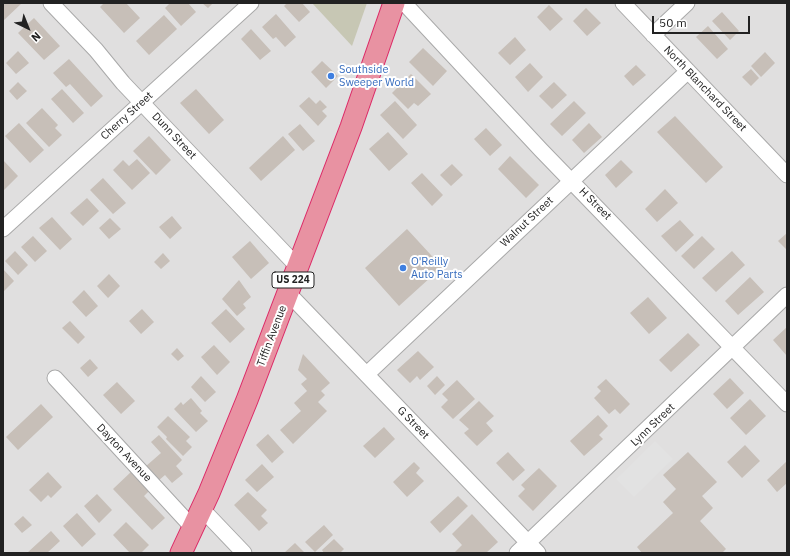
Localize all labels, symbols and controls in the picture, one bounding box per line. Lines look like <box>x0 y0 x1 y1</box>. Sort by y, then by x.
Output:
north arrow <box>8 8 48 48</box>
scale bar <box>654 8 752 34</box>
text: 50 m <box>659 15 687 30</box>
text: N <box>28 29 44 45</box>
street label: North Blanchard Street <box>661 43 749 135</box>
place label: Southside Sweeper World <box>339 63 414 89</box>
marker: Southside Sweeper World <box>326 71 336 81</box>
street label: Cherry Street <box>98 89 156 143</box>
street label: Dunn Street <box>149 110 199 162</box>
street label: H Street <box>576 185 614 223</box>
street label: Walnut Street <box>498 194 556 250</box>
place label: O'Reilly Auto Parts <box>411 255 463 281</box>
marker: O'Reilly Auto Parts <box>398 263 408 273</box>
road number: US 224 <box>272 272 314 288</box>
street label: Tiffin Avenue <box>254 304 290 368</box>
street label: Lynn Street <box>628 401 678 449</box>
street label: G Street <box>394 404 432 442</box>
street label: Dayton Avenue <box>94 421 154 485</box>

